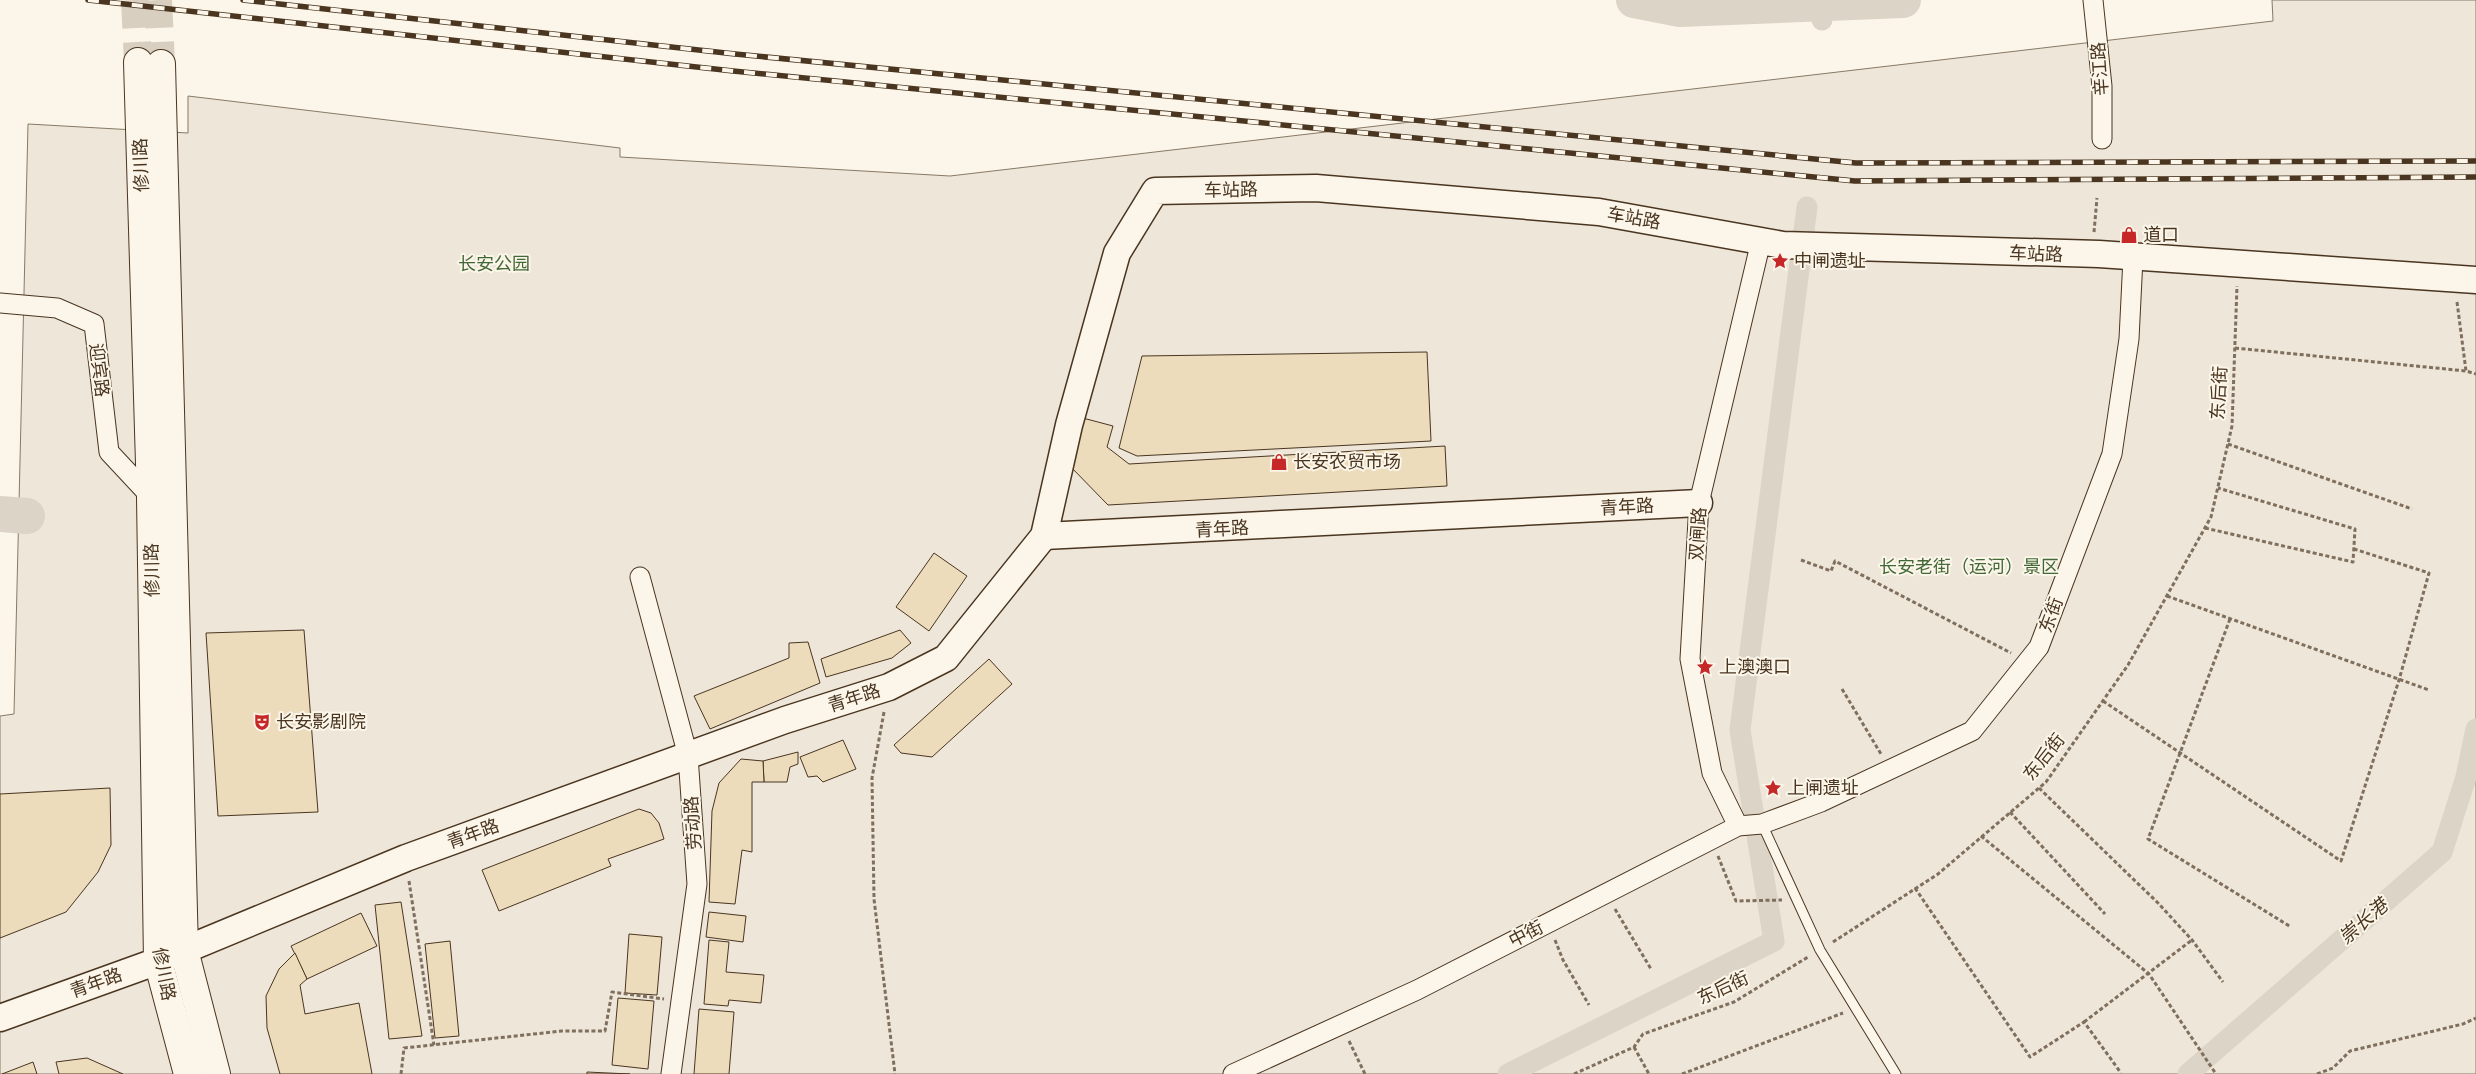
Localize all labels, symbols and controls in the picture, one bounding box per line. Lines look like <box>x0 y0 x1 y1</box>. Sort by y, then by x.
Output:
street label: 辛江路 <box>2086 41 2113 97</box>
street label: 修川路 <box>128 138 153 192</box>
street label: 车站路 <box>1204 178 1258 201</box>
street label: 车站路 <box>1606 201 1663 234</box>
place label: 道口 <box>2143 223 2179 246</box>
shop icon: 道口 <box>2119 225 2139 245</box>
street label: 车站路 <box>2009 241 2063 266</box>
place label: 中闸遗址 <box>1794 249 1866 272</box>
place icon: 中闸遗址 <box>1770 251 1790 271</box>
park label: 长安公园 <box>458 252 530 275</box>
street label: 迎宾路 <box>85 342 114 398</box>
street label: 东后街 <box>2206 365 2231 421</box>
place label: 长安农贸市场 <box>1293 450 1401 473</box>
shop icon: 长安农贸市场 <box>1269 452 1289 472</box>
street label: 青年路 <box>1599 494 1655 519</box>
street label: 双闸路 <box>1684 506 1711 562</box>
street label: 青年路 <box>1194 516 1250 541</box>
street label: 修川路 <box>140 543 163 597</box>
park label: 长安老街（运河）景区 <box>1879 555 2059 578</box>
street label: 东街 <box>2034 594 2067 636</box>
place label: 上澳澳口 <box>1719 655 1791 678</box>
place icon: 上澳澳口 <box>1695 657 1715 677</box>
street label: 青年路 <box>825 678 883 717</box>
place label: 长安影剧院 <box>276 710 366 733</box>
theatre icon: 长安影剧院 <box>252 712 272 732</box>
street label: 东后街 <box>2018 728 2070 785</box>
place label: 上闸遗址 <box>1787 776 1859 799</box>
place icon: 上闸遗址 <box>1763 778 1783 798</box>
street label: 劳动路 <box>679 795 706 851</box>
street label: 青年路 <box>444 813 502 854</box>
water label: 崇长港 <box>2334 891 2395 949</box>
street label: 中街 <box>1505 915 1547 952</box>
street label: 修川路 <box>148 945 181 1003</box>
street label: 青年路 <box>67 962 125 1003</box>
street label: 东后街 <box>1693 966 1752 1009</box>

